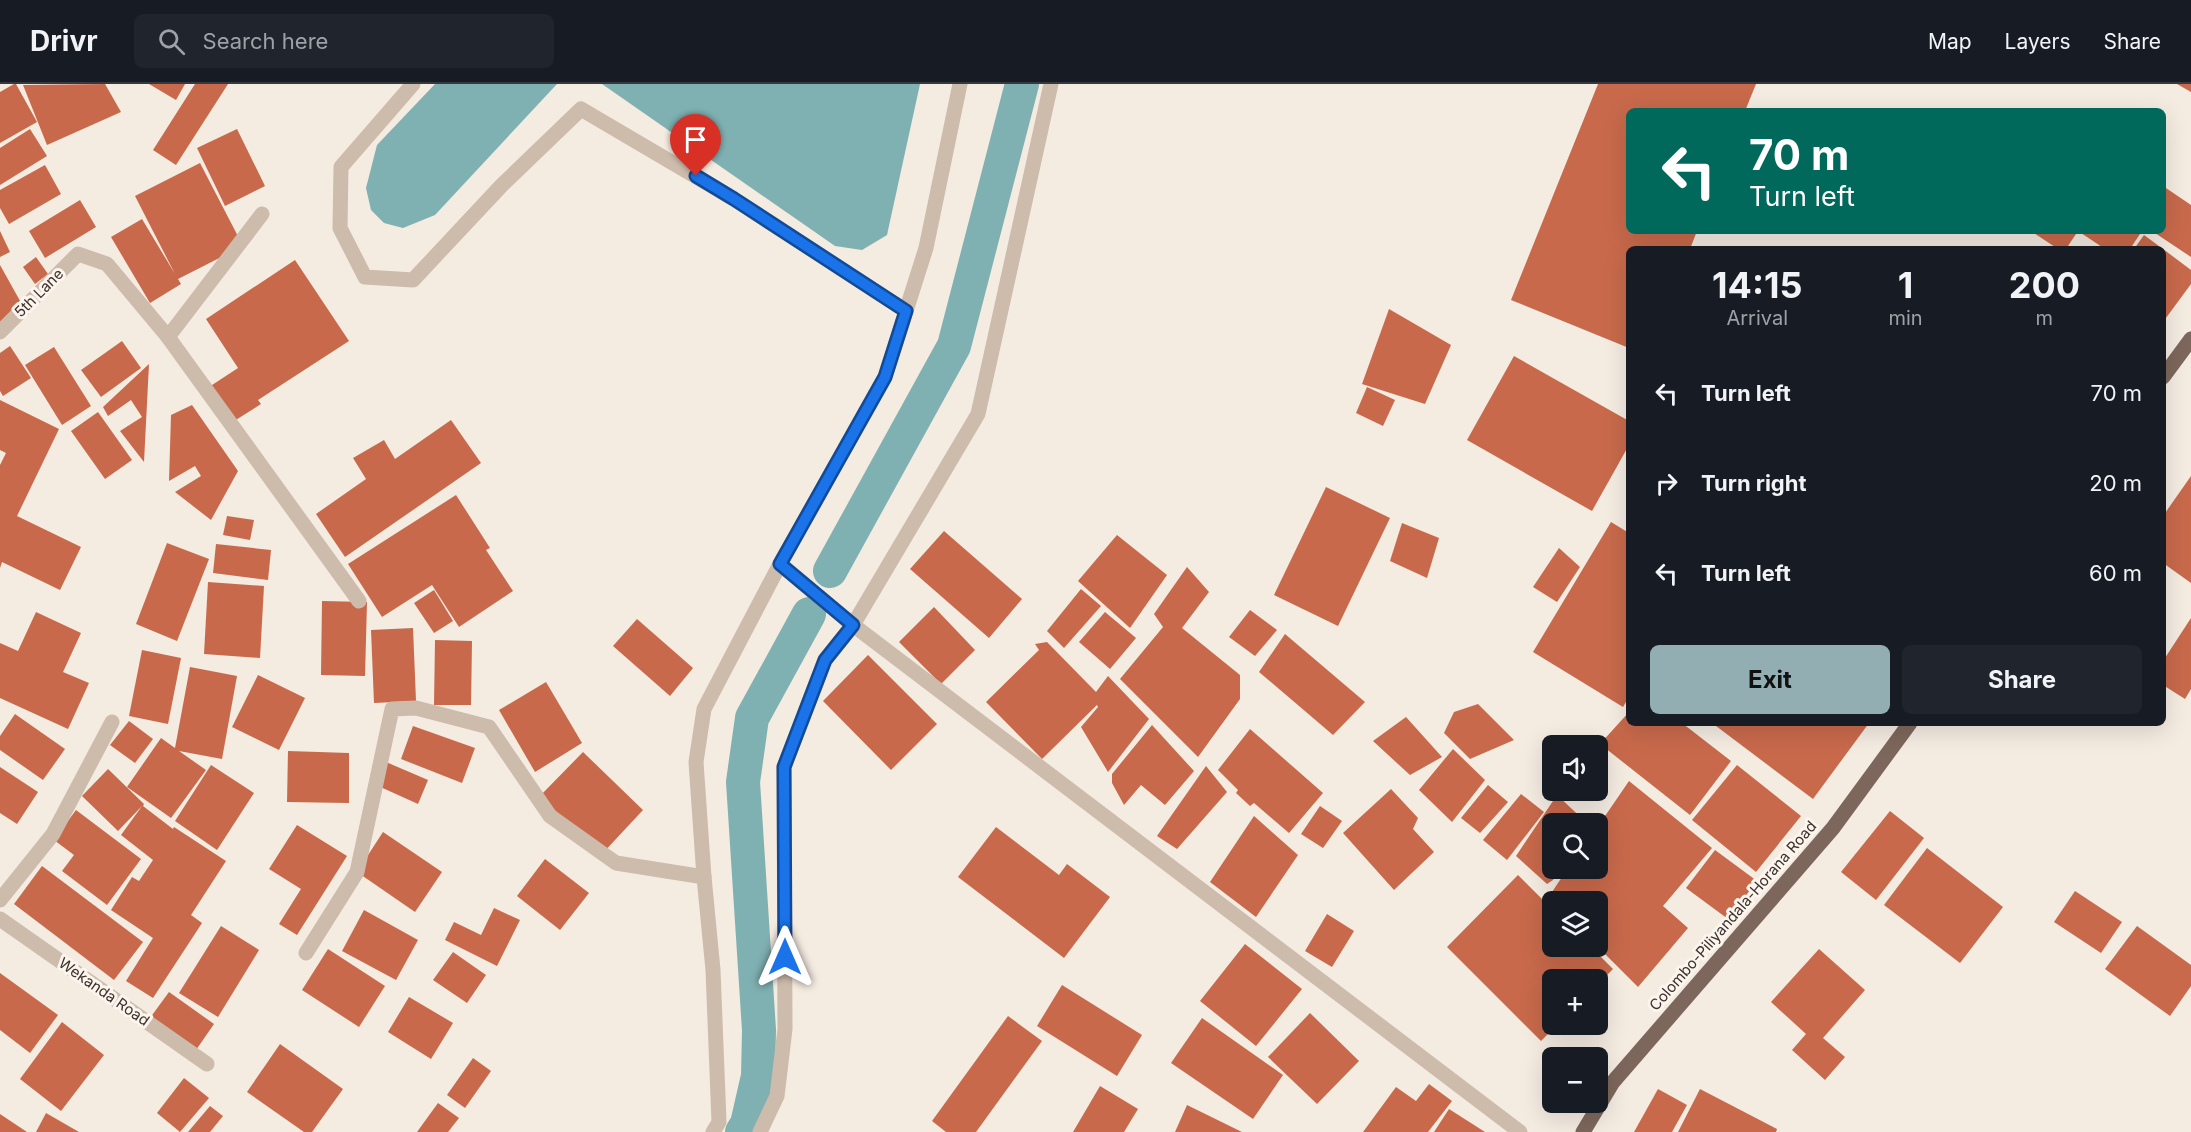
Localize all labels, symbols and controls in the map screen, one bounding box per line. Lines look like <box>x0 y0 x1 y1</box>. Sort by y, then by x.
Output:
search box <box>134 14 554 68</box>
text: Drivr <box>30 24 98 58</box>
icon: search <box>155 25 188 58</box>
text: Search here <box>203 28 328 54</box>
text: Map <box>1928 29 1972 54</box>
text: Layers <box>2005 29 2071 54</box>
text: Share <box>2104 29 2161 54</box>
pin <box>670 114 721 176</box>
icon: arrive <box>679 123 712 156</box>
text: 70 m <box>1749 129 1849 180</box>
icon: left <box>1650 132 1728 210</box>
text: Turn left <box>1749 180 1855 213</box>
text: 14:15 <box>1712 263 1802 307</box>
text: 1 <box>1898 263 1913 307</box>
text: 200 <box>2009 263 2080 307</box>
street label: 5th Lane <box>10 264 67 321</box>
text: Arrival <box>1726 306 1788 330</box>
text: min <box>1888 306 1923 330</box>
text: m <box>2036 306 2053 330</box>
icon: left <box>1650 377 1683 410</box>
text: Turn left <box>1701 380 1791 406</box>
text: 70 m <box>2091 380 2142 406</box>
icon: right <box>1650 467 1683 500</box>
text: Turn right <box>1701 470 1807 496</box>
text: 20 m <box>2089 470 2142 496</box>
icon: left <box>1650 557 1683 590</box>
text: Turn left <box>1701 560 1791 586</box>
text: 60 m <box>2089 560 2142 586</box>
button: Exit <box>1650 645 1890 714</box>
button: Share <box>1902 645 2142 714</box>
map controls <box>1542 735 1608 1113</box>
button: sound <box>1542 735 1608 801</box>
button: search <box>1542 813 1608 879</box>
street label: Colombo-Piliyandala-Horana Road <box>1645 817 1820 1015</box>
button: layers <box>1542 891 1608 957</box>
position arrow <box>753 925 817 989</box>
street label: Wekanda Road <box>55 953 153 1030</box>
button: + <box>1542 969 1608 1035</box>
button: − <box>1542 1047 1608 1113</box>

